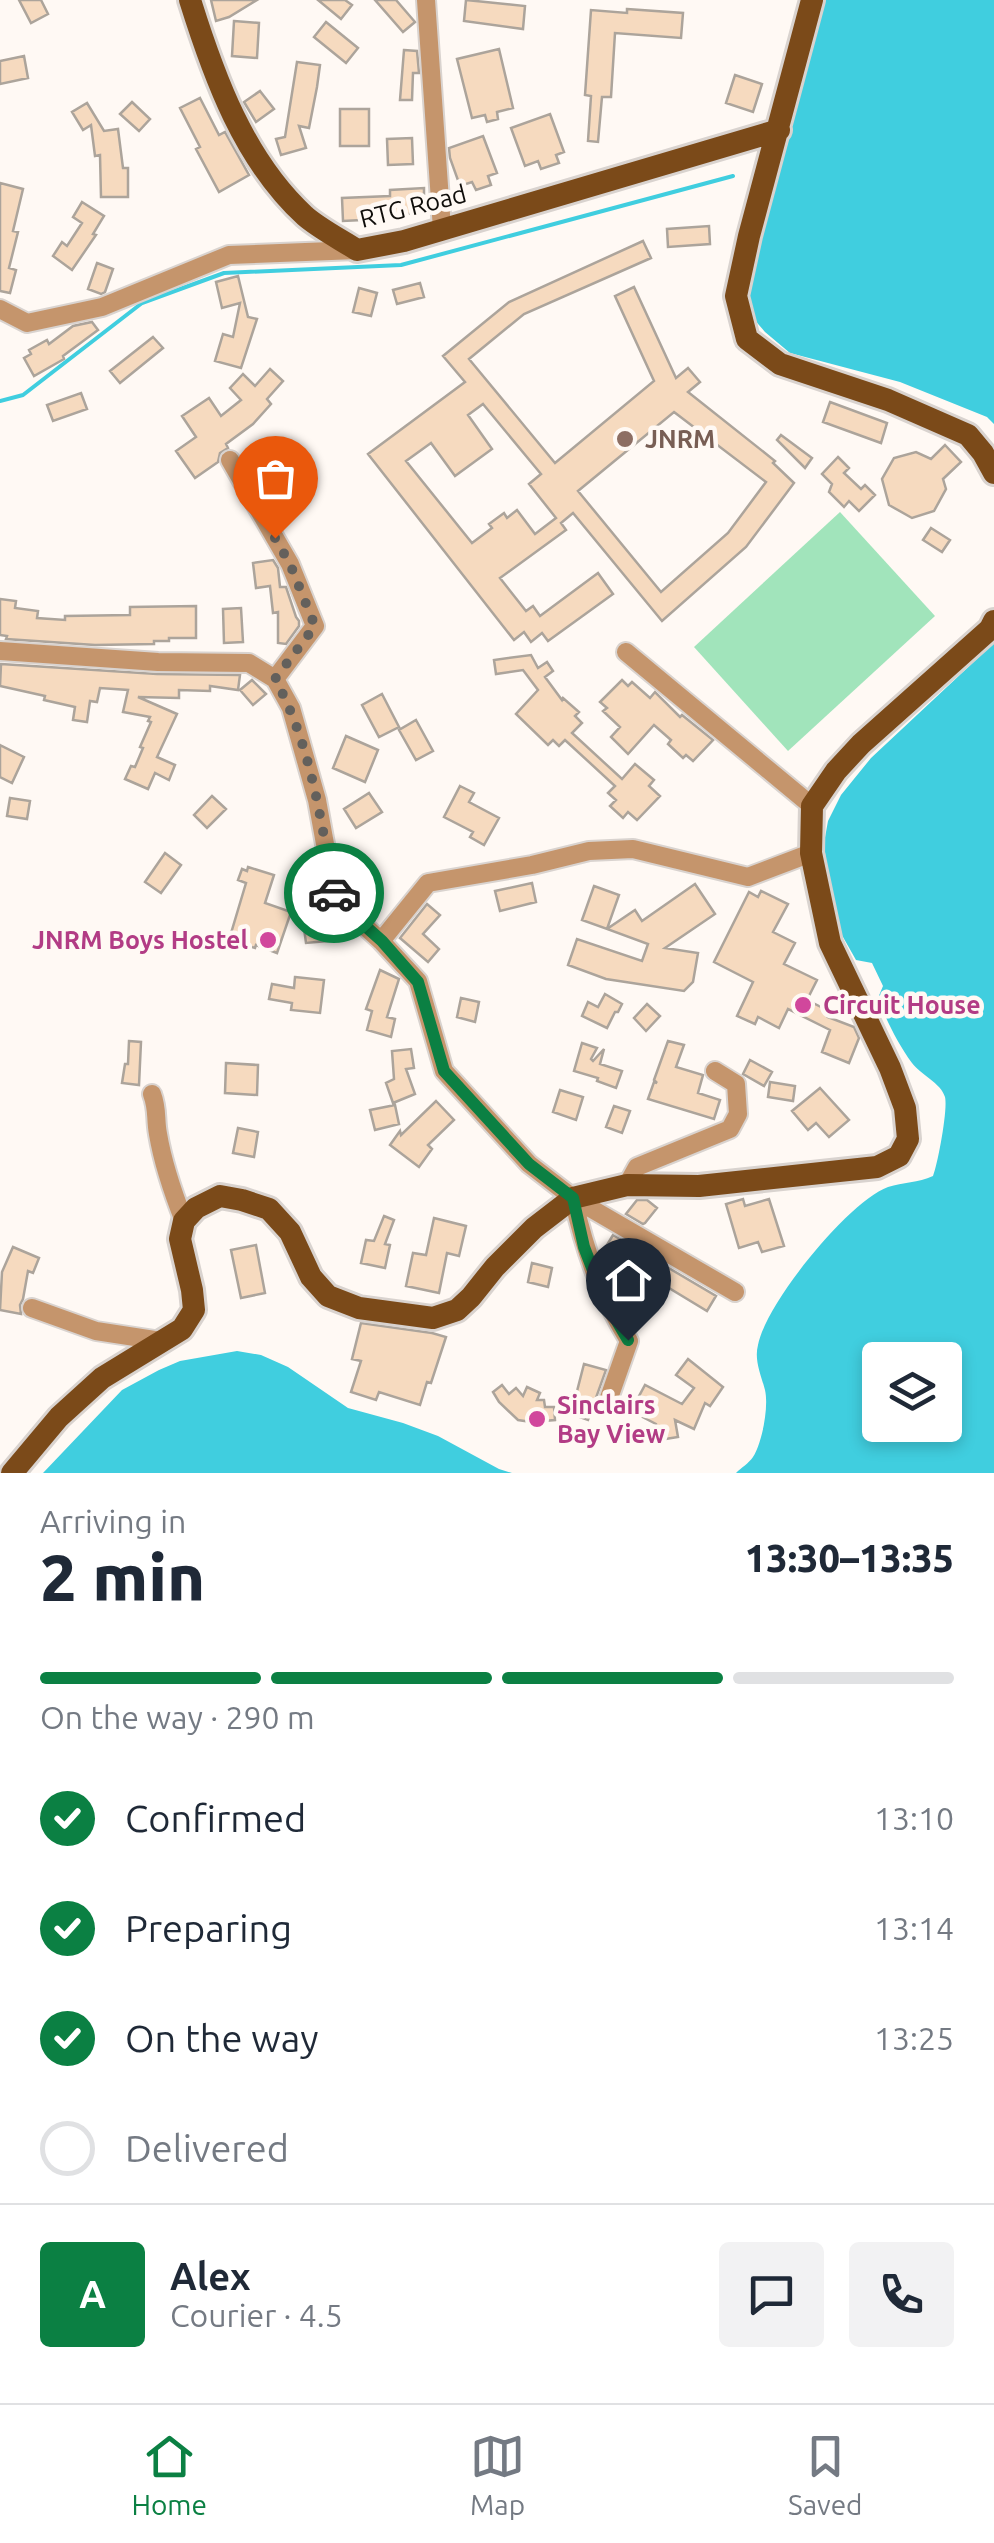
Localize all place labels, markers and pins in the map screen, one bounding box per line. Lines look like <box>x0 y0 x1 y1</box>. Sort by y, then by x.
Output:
place label: JNRM <box>645 425 715 453</box>
marker: JNRM <box>614 428 636 450</box>
pin <box>233 436 318 539</box>
place label: JNRM Boys Hostel <box>32 926 248 954</box>
marker: JNRM Boys Hostel <box>257 929 279 951</box>
place label: Circuit House <box>823 991 981 1019</box>
marker: Circuit House <box>792 994 814 1016</box>
pin <box>586 1238 671 1341</box>
place label: Sinclairs Bay View <box>557 1391 666 1448</box>
marker: Sinclairs Bay View <box>526 1408 548 1430</box>

